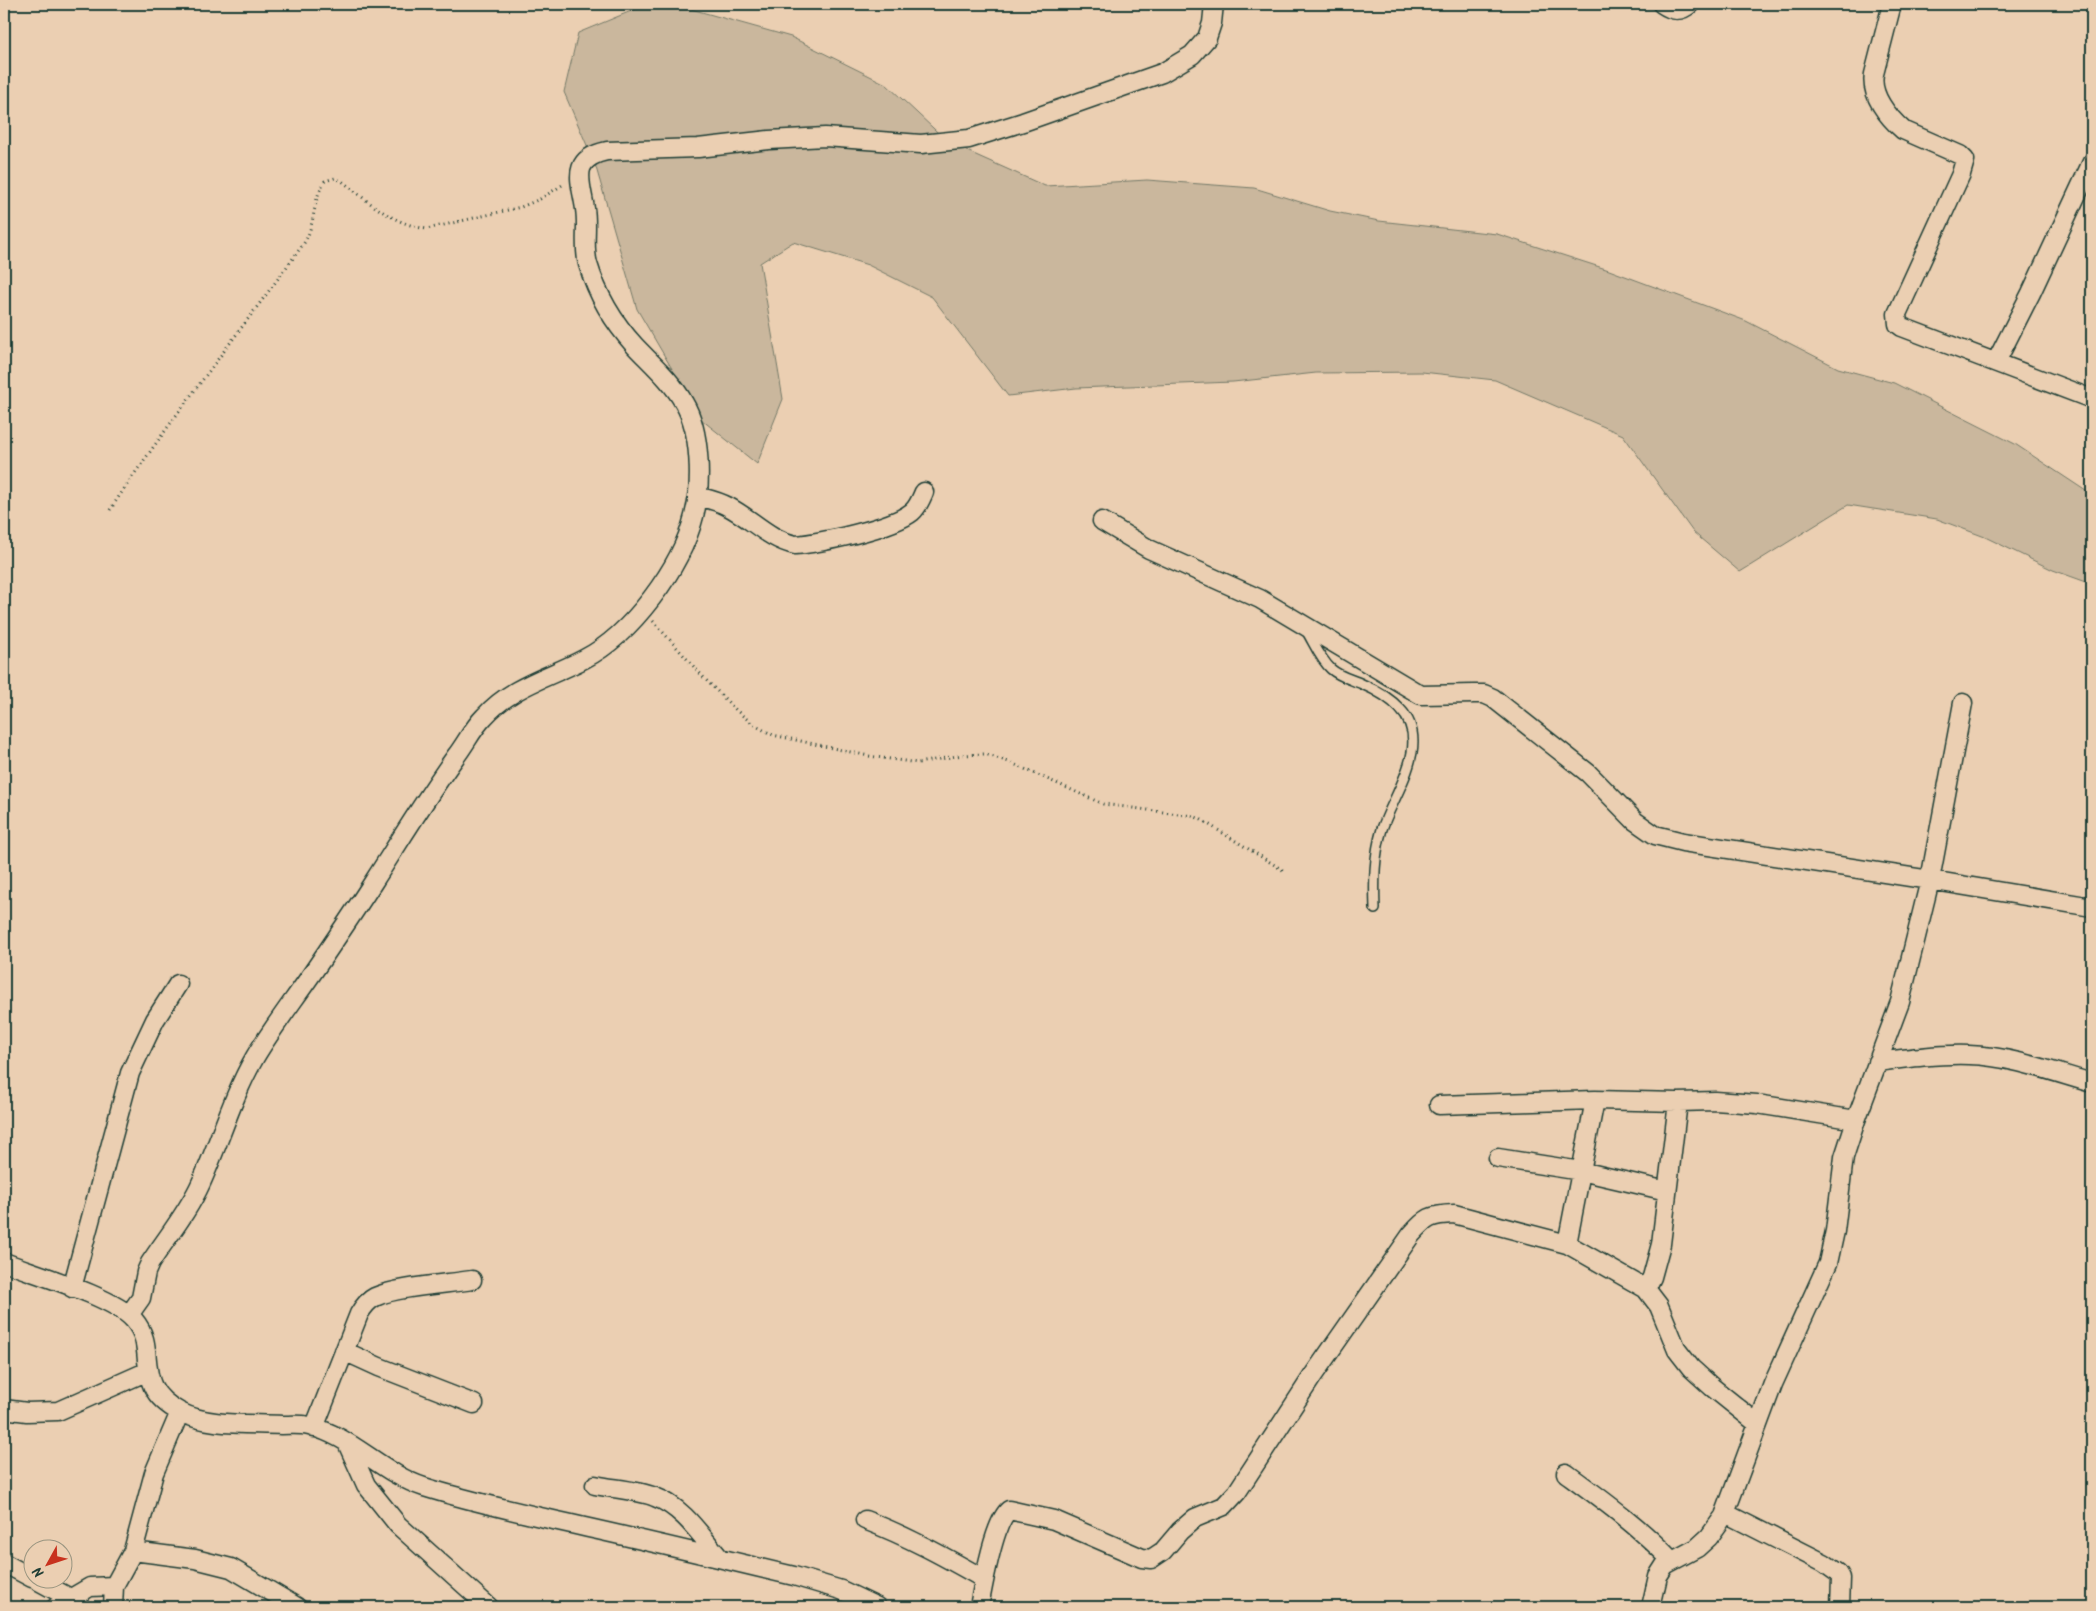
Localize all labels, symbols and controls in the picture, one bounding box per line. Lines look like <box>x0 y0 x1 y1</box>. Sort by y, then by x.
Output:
north arrow <box>22 1538 72 1588</box>
text: N <box>27 1561 50 1582</box>

